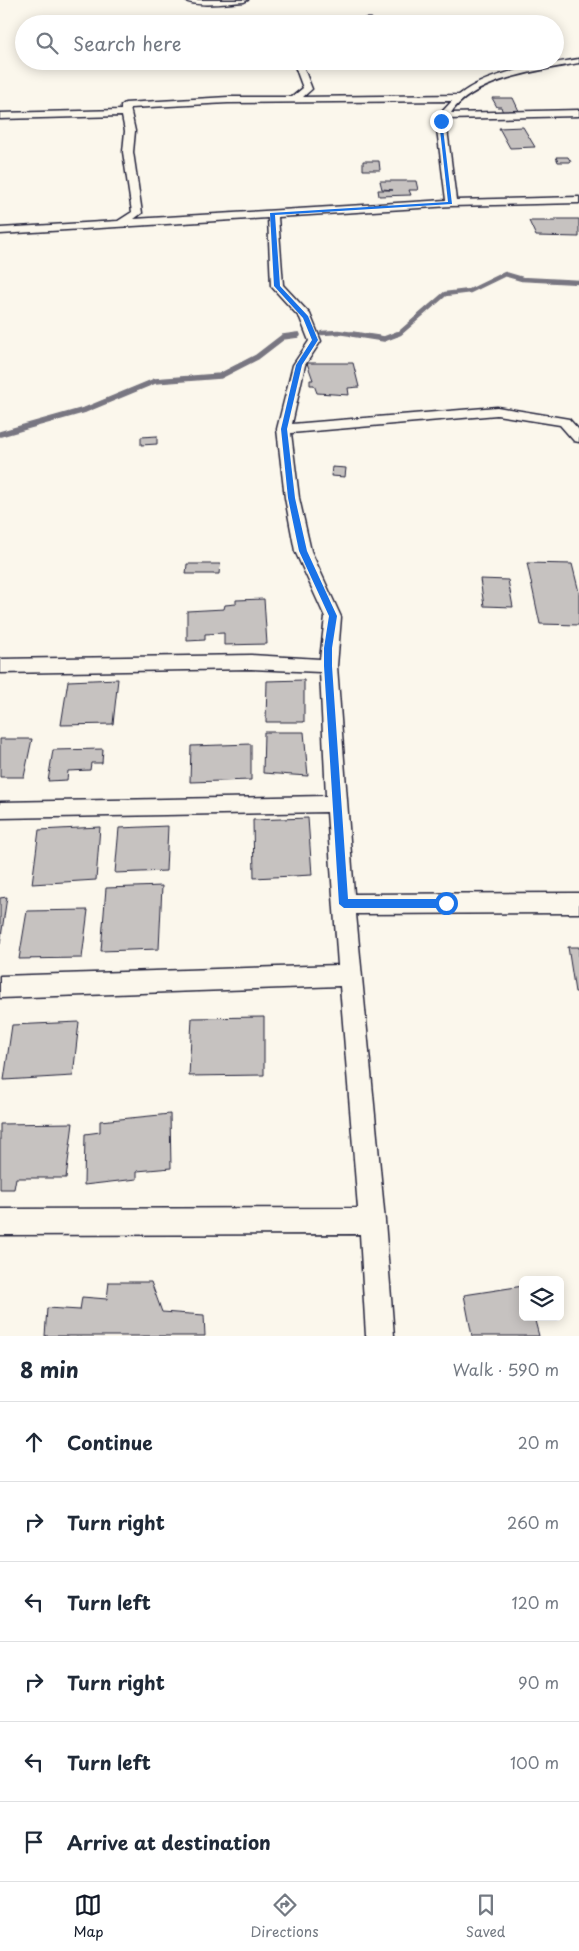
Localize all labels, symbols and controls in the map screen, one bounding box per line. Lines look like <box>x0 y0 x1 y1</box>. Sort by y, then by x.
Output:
search box <box>15 15 564 70</box>
icon: search <box>33 29 61 57</box>
text: Search here <box>73 29 182 57</box>
route end <box>430 110 453 133</box>
route start <box>435 892 458 915</box>
map controls <box>519 1276 564 1321</box>
button: layers <box>519 1276 564 1321</box>
text: 8 min <box>20 1353 79 1385</box>
text: Walk · 590 m <box>453 1357 559 1381</box>
icon: ahead <box>20 1428 48 1456</box>
text: Continue <box>67 1428 153 1456</box>
text: 20 m <box>518 1430 559 1454</box>
icon: right <box>20 1508 48 1536</box>
text: Turn right <box>67 1508 165 1536</box>
text: 260 m <box>507 1510 559 1534</box>
icon: left <box>20 1588 48 1616</box>
text: Turn left <box>67 1588 151 1616</box>
text: 120 m <box>512 1590 559 1614</box>
icon: right <box>20 1668 48 1696</box>
text: Turn right <box>67 1668 165 1696</box>
text: 90 m <box>518 1670 559 1694</box>
icon: left <box>20 1748 48 1776</box>
text: Turn left <box>67 1748 151 1776</box>
text: 100 m <box>510 1750 559 1774</box>
icon: arrive <box>20 1828 48 1856</box>
text: Arrive at destination <box>67 1828 271 1856</box>
tab: Map <box>74 1891 103 1942</box>
tab: Directions <box>251 1891 319 1942</box>
tab: Saved <box>466 1891 505 1942</box>

